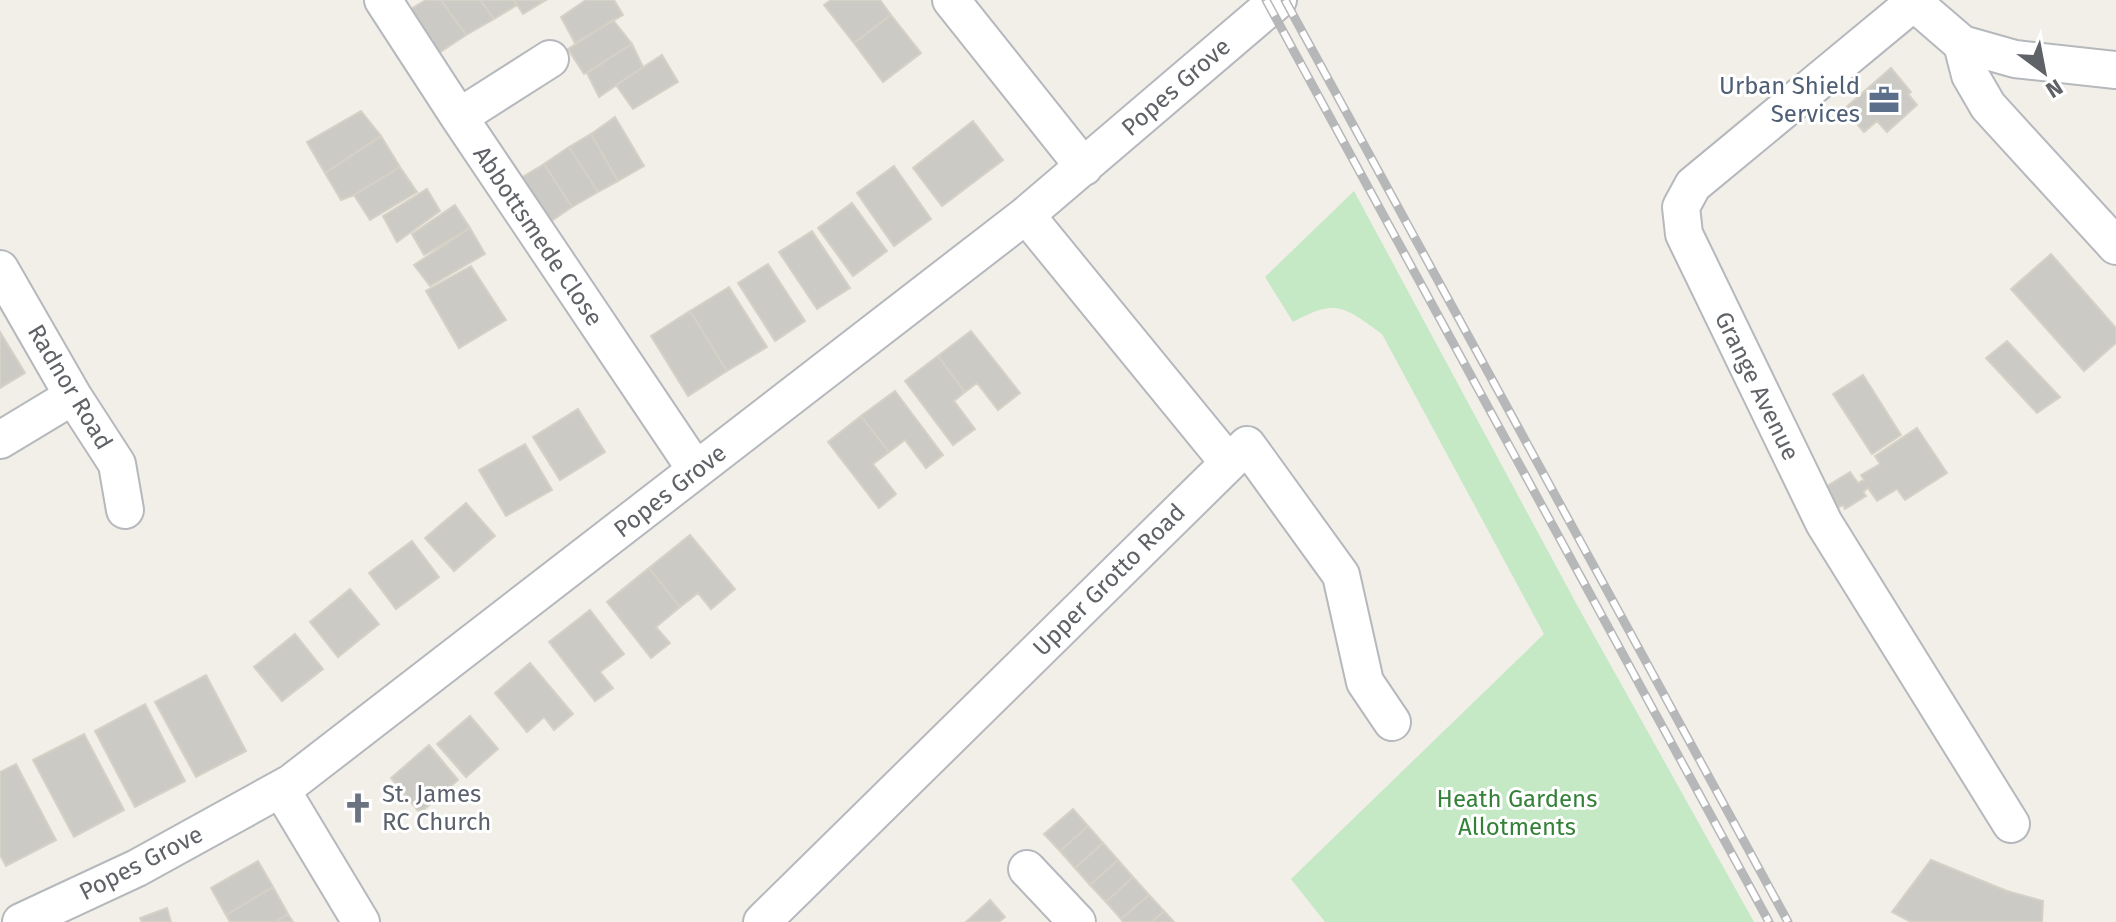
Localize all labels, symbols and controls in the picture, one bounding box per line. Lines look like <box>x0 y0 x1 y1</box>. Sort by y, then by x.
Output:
street label: Popes Grove <box>1116 32 1236 142</box>
north arrow <box>2004 32 2084 112</box>
place label: Urban Shield Services <box>1719 72 1860 128</box>
text: N <box>2041 73 2068 104</box>
office icon: Urban Shield Services <box>1867 83 1901 117</box>
street label: Abbottsmede Close <box>467 141 609 331</box>
street label: Grange Avenue <box>1709 307 1805 465</box>
street label: Radnor Road <box>22 319 118 455</box>
street label: Popes Grove <box>608 439 732 543</box>
street label: Upper Grotto Road <box>1027 498 1191 662</box>
place label: St. James RC Church <box>382 780 491 836</box>
park label: Heath Gardens Allotments <box>1437 785 1597 841</box>
church icon: St. James RC Church <box>341 791 375 825</box>
street label: Popes Grove <box>75 820 207 906</box>

